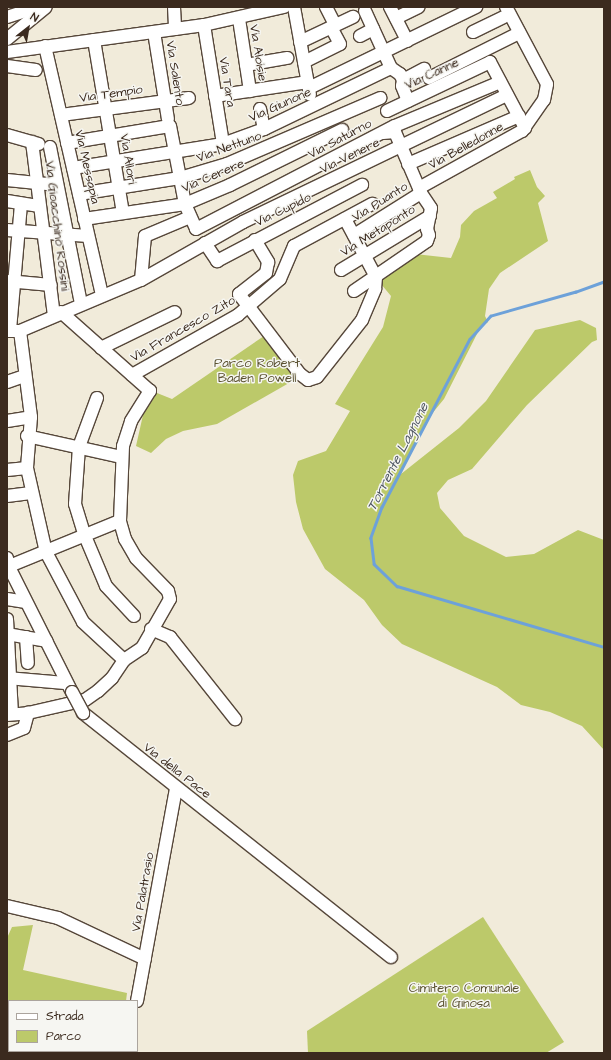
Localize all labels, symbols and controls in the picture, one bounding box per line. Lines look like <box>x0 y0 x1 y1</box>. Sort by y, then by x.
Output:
north arrow <box>8 8 48 48</box>
text: N <box>28 9 41 25</box>
street label: Via Aloisie <box>246 24 270 82</box>
street label: Via Salento <box>162 40 188 106</box>
street label: Via Canne <box>403 55 461 93</box>
street label: Via Tara <box>215 56 239 108</box>
street label: Via Tempio <box>78 82 144 106</box>
street label: Via Giunone <box>246 84 314 126</box>
street label: Via Saturno <box>306 116 374 162</box>
street label: Via Belledonne <box>426 119 506 173</box>
street label: Via Nettuno <box>194 128 264 166</box>
street label: Via Messapia <box>71 129 103 205</box>
street label: Via Allori <box>116 133 140 185</box>
street label: Via Venere <box>317 135 383 177</box>
street label: Via Cerere <box>179 156 247 196</box>
street label: Via Gioacchino Rossini <box>41 160 73 292</box>
street label: Via Puanto <box>349 179 411 225</box>
street label: Via Cupido <box>252 190 314 230</box>
street label: Via Metaponto <box>338 202 418 260</box>
street label: Via Francesco Zito <box>128 293 238 365</box>
park label: Parco Robert Baden Powell <box>214 356 300 387</box>
water label: Torrente Lagnone <box>364 400 432 514</box>
street label: Via della Pace <box>140 740 214 802</box>
street label: Via Palatrasio <box>128 851 158 933</box>
park label: Cimitero Comunale di Ginosa <box>409 981 519 1012</box>
legend <box>8 1000 138 1052</box>
text: Strada <box>46 1008 84 1025</box>
text: Parco <box>46 1028 81 1045</box>

